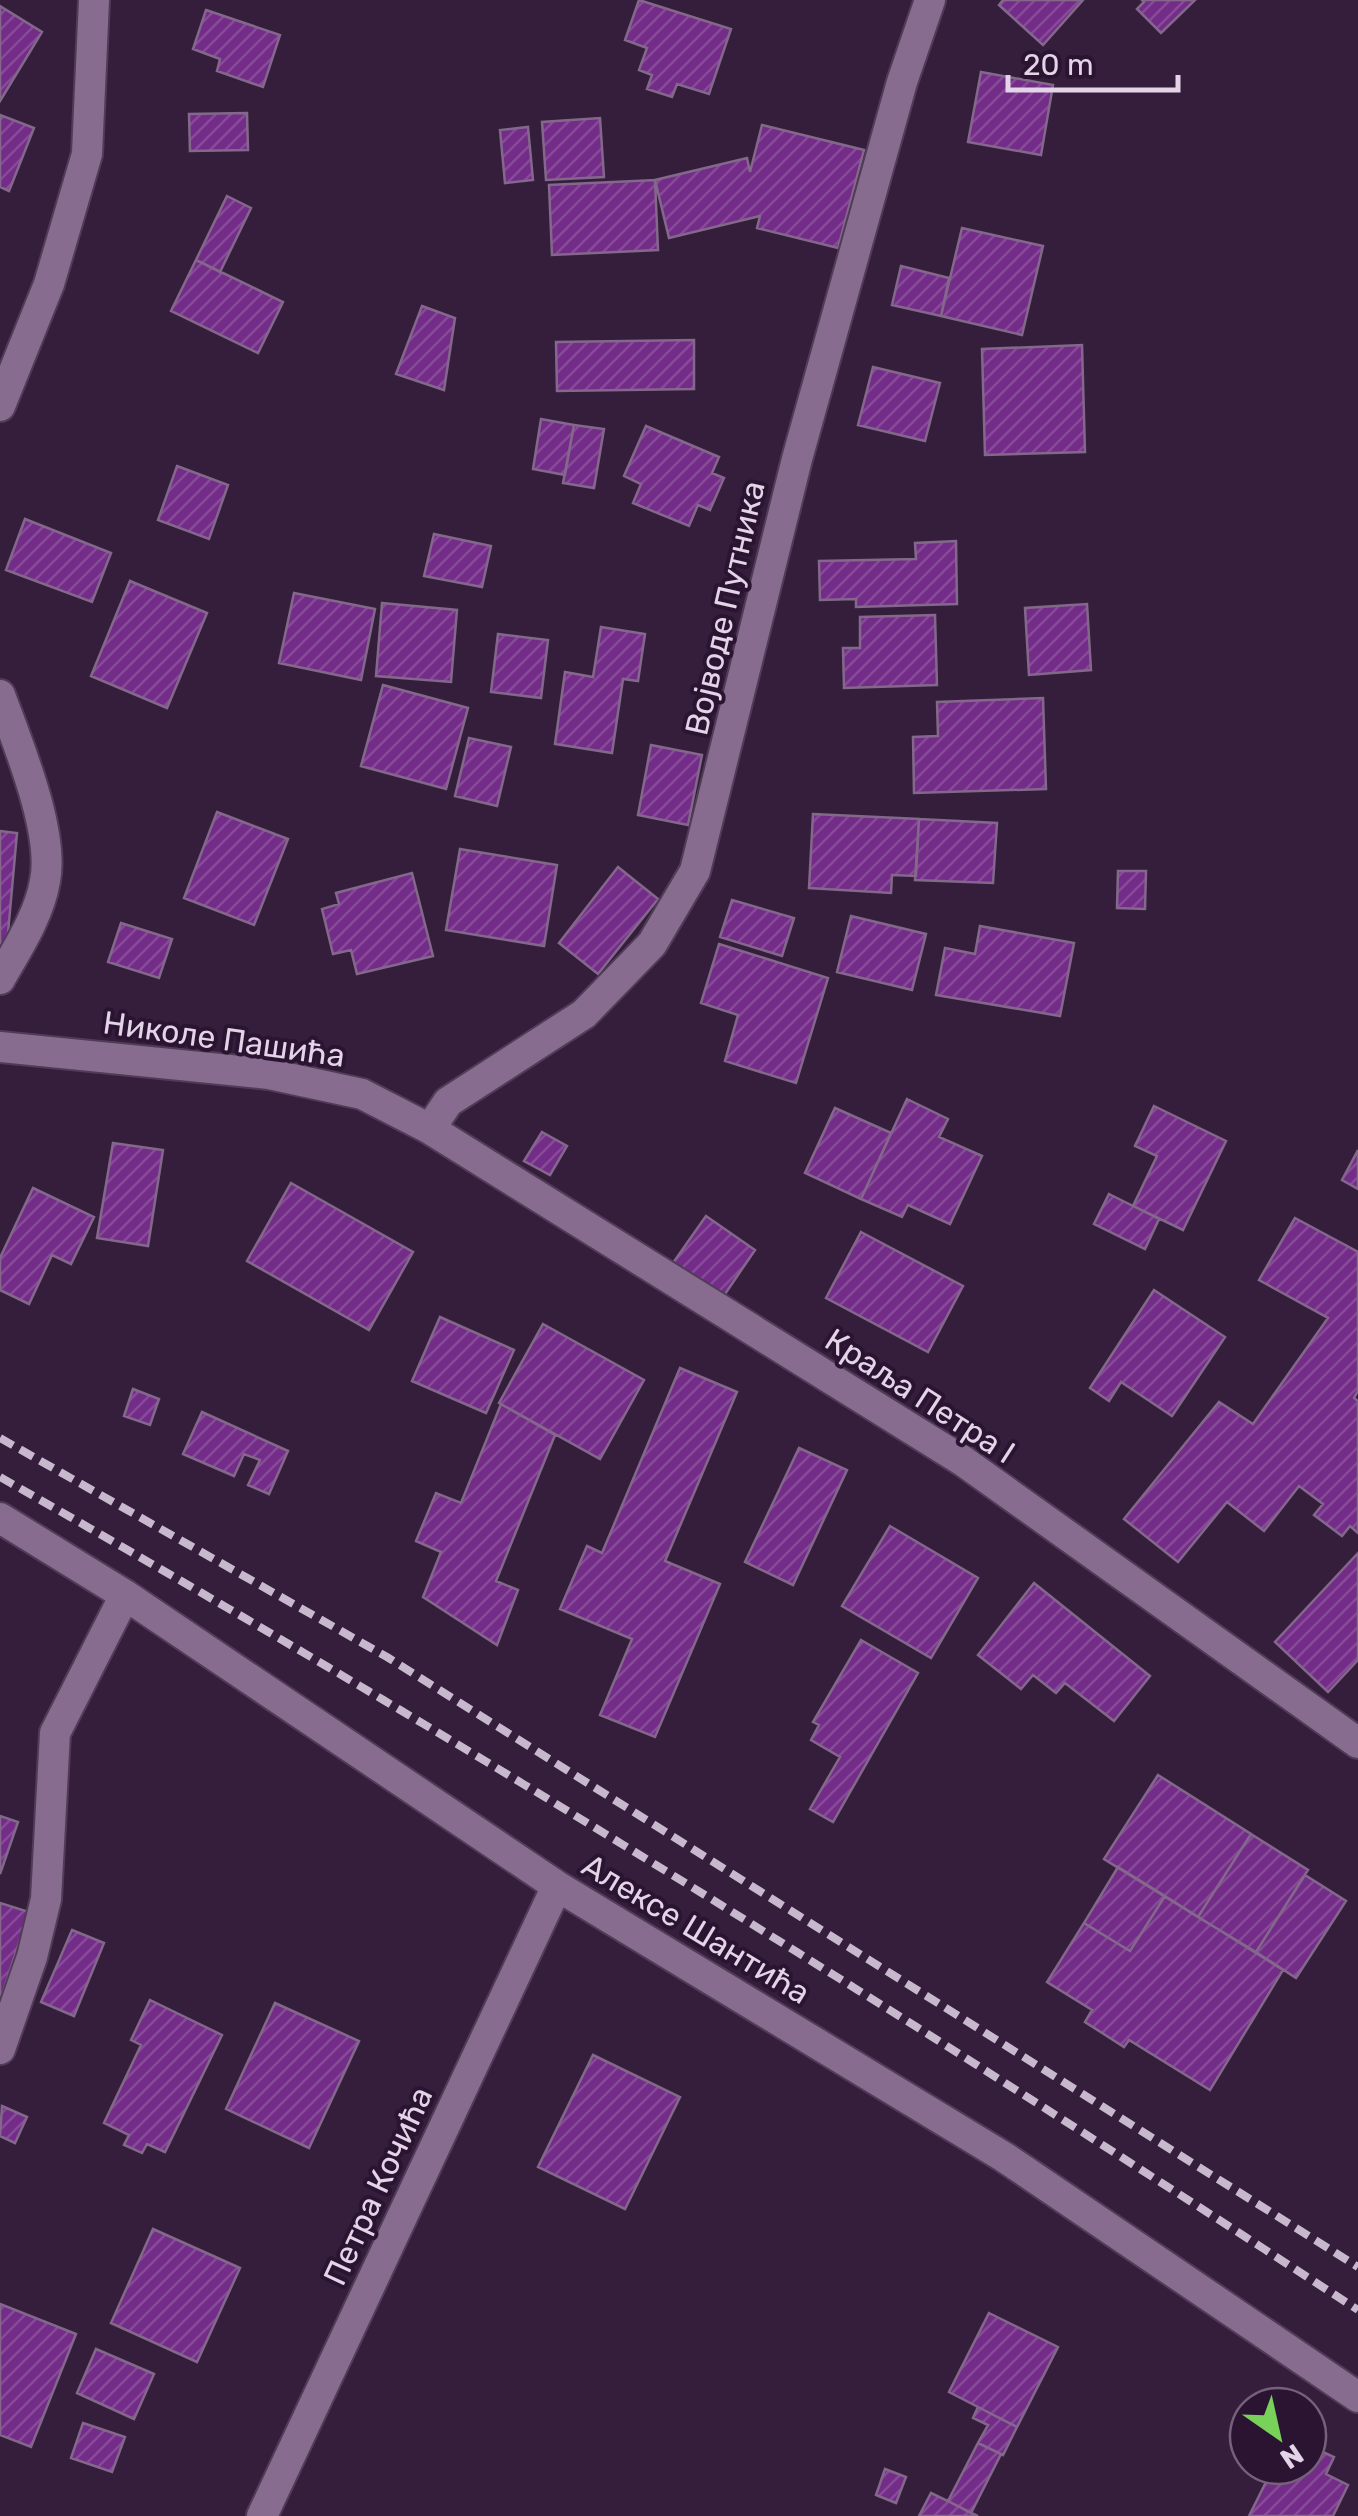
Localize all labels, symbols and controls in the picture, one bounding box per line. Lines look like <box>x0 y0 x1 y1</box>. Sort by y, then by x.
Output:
scale bar <box>1008 30 1178 92</box>
text: 20 m <box>1023 47 1094 83</box>
street label: Војводе Путника <box>677 477 773 739</box>
street label: Николе Пашића <box>101 1003 347 1075</box>
street label: Краља Петра I <box>818 1321 1022 1471</box>
street label: Алексе Шантића <box>575 1846 817 2012</box>
street label: Петра Кочића <box>316 2081 440 2291</box>
north arrow <box>1228 2386 1328 2486</box>
text: N <box>1274 2437 1309 2476</box>

